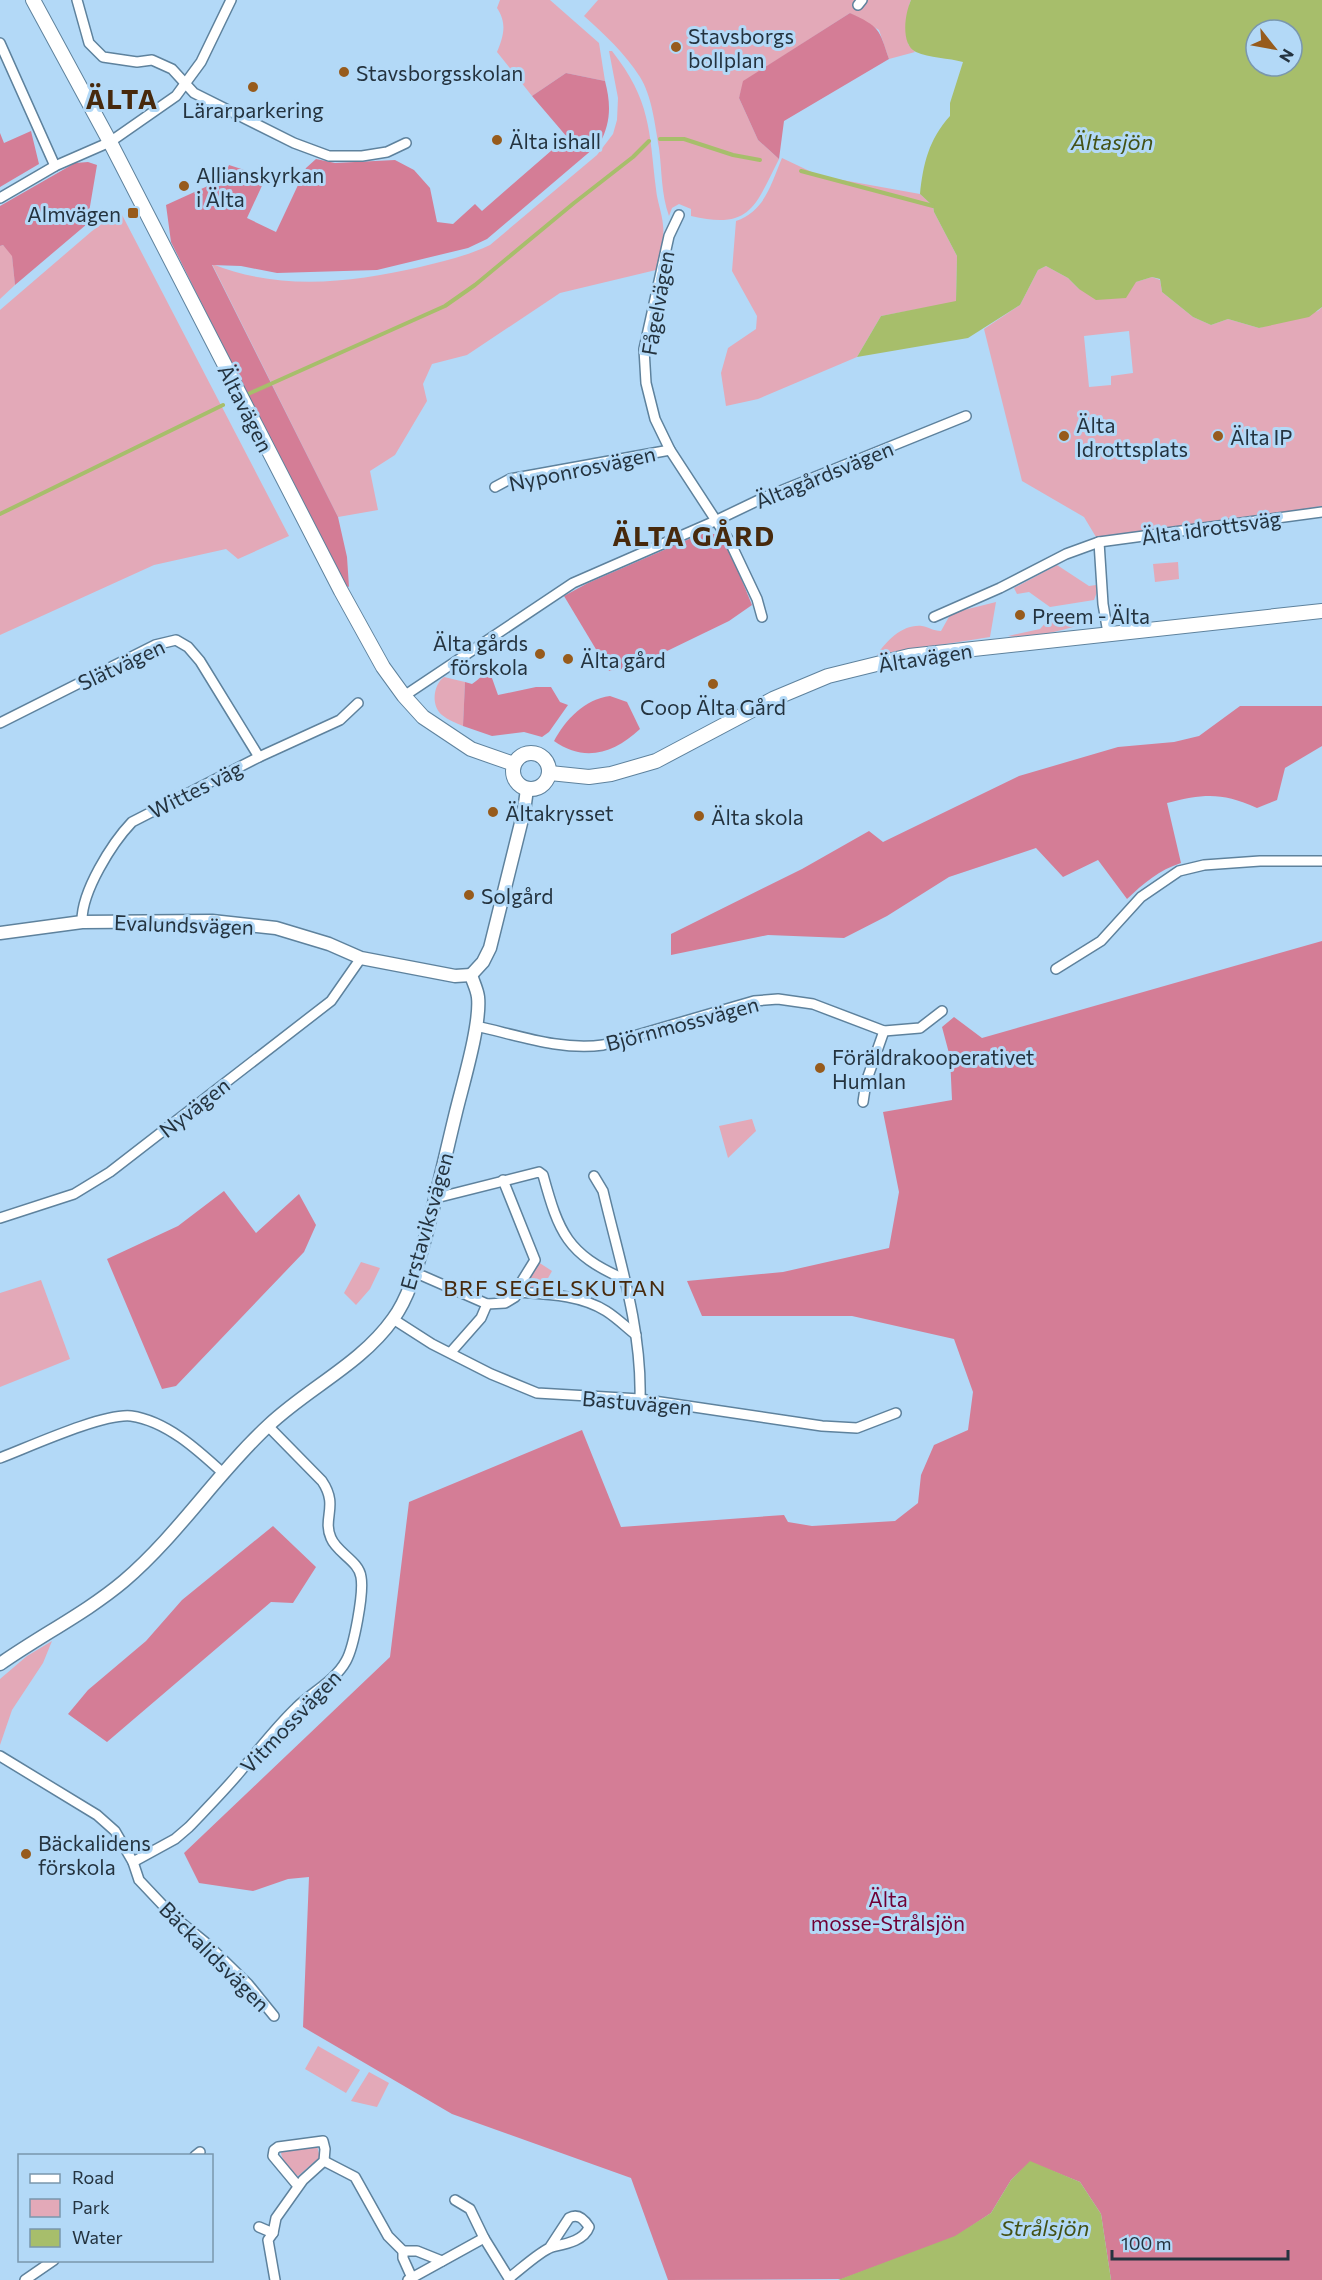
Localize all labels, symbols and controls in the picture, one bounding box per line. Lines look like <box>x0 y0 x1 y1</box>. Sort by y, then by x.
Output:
north arrow <box>1244 18 1304 78</box>
place label: Stavsborgs bollplan <box>688 23 794 72</box>
marker: Stavsborgs bollplan <box>669 40 683 54</box>
text: N <box>1276 46 1299 66</box>
place label: Stavsborgsskolan <box>356 60 523 85</box>
marker: Stavsborgsskolan <box>337 65 351 79</box>
marker: Lärarparkering <box>246 80 260 94</box>
district label: ÄLTA <box>85 82 159 115</box>
place label: Lärarparkering <box>182 97 324 122</box>
place label: Älta ishall <box>509 128 601 153</box>
water label: Ältasjön <box>1070 128 1153 155</box>
marker: Älta ishall <box>490 133 504 147</box>
place label: Allianskyrkan i Älta <box>196 162 324 211</box>
marker: Allianskyrkan i Älta <box>177 179 191 193</box>
place label: Almvägen <box>27 201 121 226</box>
marker: Almvägen <box>126 206 140 220</box>
street label: Fågelvägen <box>636 249 678 357</box>
street label: Ältavägen <box>213 360 279 456</box>
place label: Älta Idrottsplats <box>1076 412 1188 461</box>
place label: Älta IP <box>1230 424 1293 449</box>
marker: Älta Idrottsplats <box>1057 429 1071 443</box>
marker: Älta IP <box>1211 429 1225 443</box>
street label: Ältagårdsvägen <box>751 435 897 513</box>
street label: Nyponrosvägen <box>506 440 658 496</box>
street label: Älta idrottsväg <box>1140 505 1282 549</box>
district label: ÄLTA GÅRD <box>612 519 776 552</box>
place label: Preem - Älta <box>1032 603 1150 628</box>
marker: Preem - Älta <box>1013 608 1027 622</box>
place label: Älta gårds förskola <box>433 630 528 679</box>
street label: Slätvägen <box>74 633 168 695</box>
street label: Ältavägen <box>876 637 974 677</box>
marker: Älta gårds förskola <box>533 647 547 661</box>
place label: Älta gård <box>580 647 666 672</box>
marker: Älta gård <box>561 652 575 666</box>
marker: Coop Älta Gård <box>706 677 720 691</box>
place label: Coop Älta Gård <box>640 694 786 719</box>
street label: Wittes väg <box>144 755 246 823</box>
place label: Ältakrysset <box>505 800 614 825</box>
place label: Älta skola <box>711 804 804 829</box>
marker: Ältakrysset <box>486 805 500 819</box>
marker: Älta skola <box>692 809 706 823</box>
place label: Solgård <box>481 883 553 908</box>
marker: Solgård <box>462 888 476 902</box>
street label: Evalundsvägen <box>114 909 254 939</box>
street label: Björnmossvägen <box>603 991 761 1055</box>
place label: Föräldrakooperativet Humlan <box>832 1044 1034 1093</box>
marker: Föräldrakooperativet Humlan <box>813 1061 827 1075</box>
street label: Nyvägen <box>154 1072 234 1142</box>
street label: Erstaviksvägen <box>394 1149 458 1293</box>
district label: BRF SEGELSKUTAN <box>443 1274 667 1301</box>
street label: Bastuvägen <box>581 1385 693 1419</box>
street label: Vitmossvägen <box>235 1664 345 1778</box>
place label: Bäckalidens förskola <box>38 1830 151 1879</box>
marker: Bäckalidens förskola <box>19 1847 33 1861</box>
park label: Älta mosse-Strålsjön <box>811 1886 965 1935</box>
street label: Bäckalidsvägen <box>155 1896 275 2016</box>
legend <box>18 2154 213 2262</box>
text: Road <box>72 2166 114 2188</box>
text: Park <box>72 2196 110 2218</box>
water label: Strålsjön <box>1001 2214 1089 2241</box>
scale bar <box>1112 2223 1288 2261</box>
text: Water <box>72 2226 123 2248</box>
text: 100 m <box>1121 2232 1171 2254</box>

